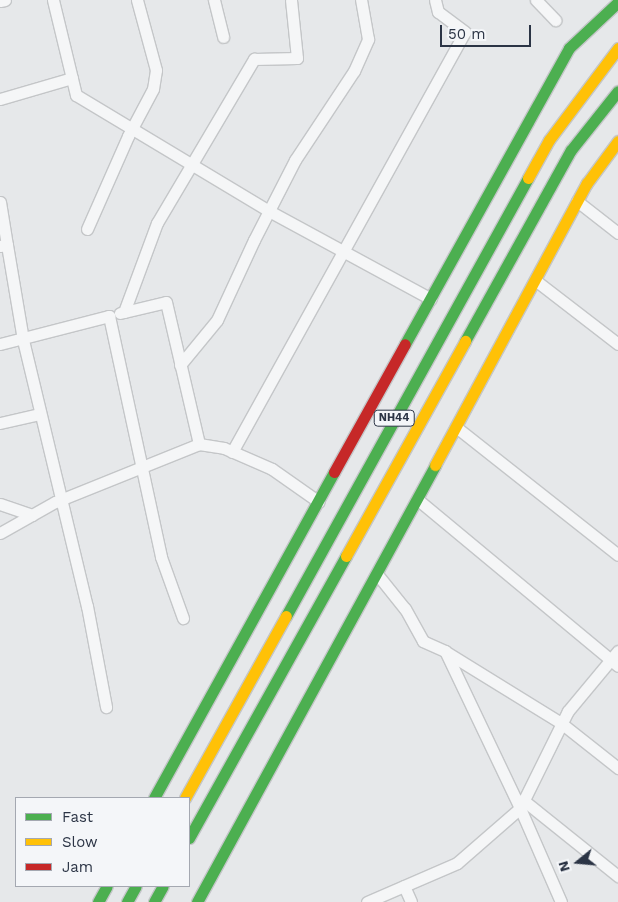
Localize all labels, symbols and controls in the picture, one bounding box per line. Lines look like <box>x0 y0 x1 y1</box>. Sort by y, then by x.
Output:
scale bar <box>443 15 534 47</box>
text: 50 m <box>448 25 485 43</box>
road number: NH44 <box>373 409 415 426</box>
legend <box>15 797 190 887</box>
text: Fast <box>62 808 93 826</box>
text: Slow <box>62 833 98 851</box>
north arrow <box>553 837 603 887</box>
text: Jam <box>62 858 93 876</box>
text: N <box>554 859 573 874</box>

